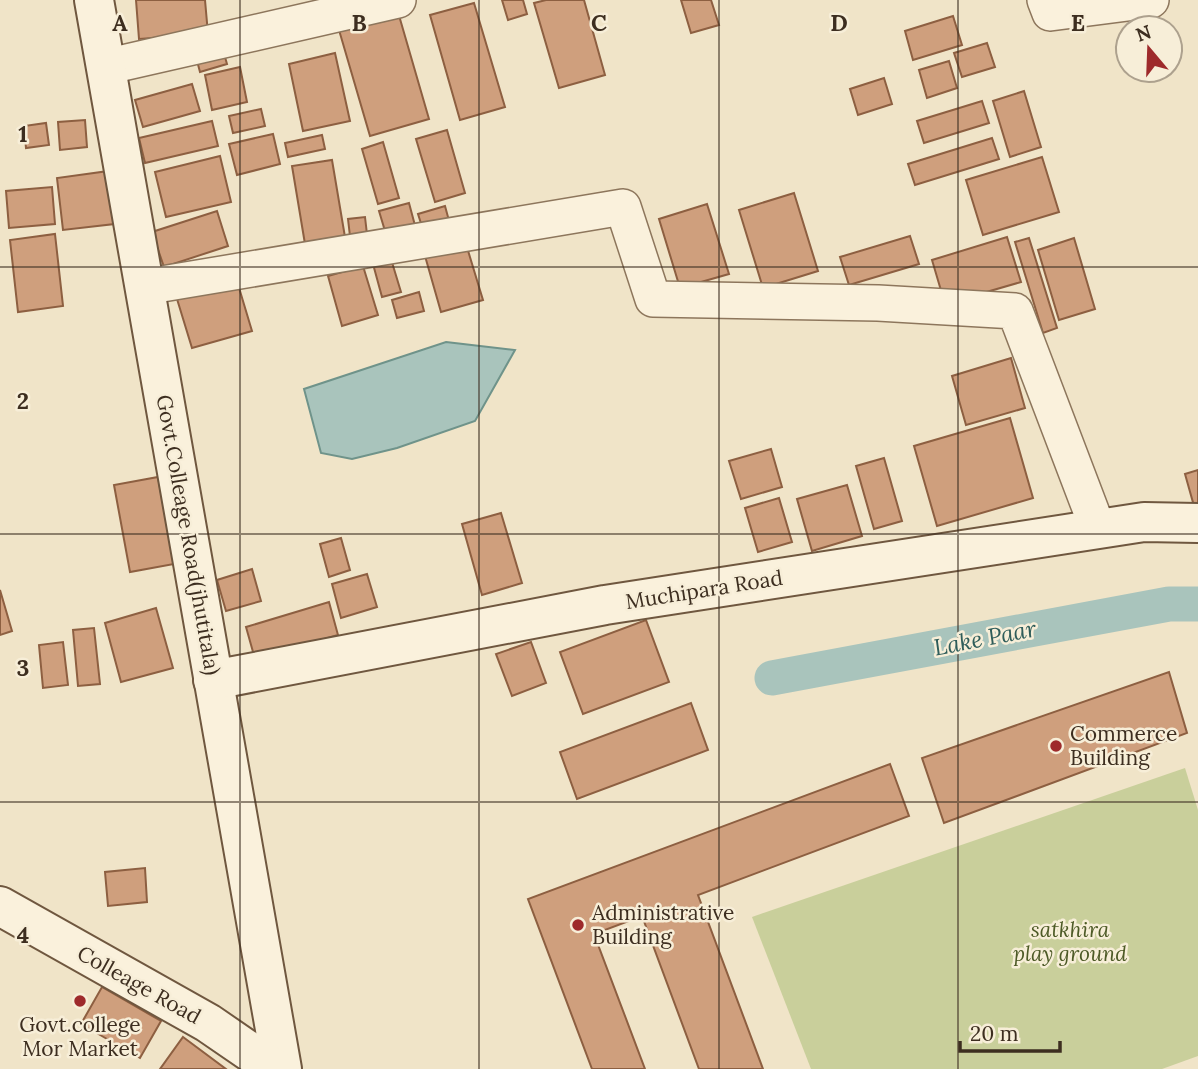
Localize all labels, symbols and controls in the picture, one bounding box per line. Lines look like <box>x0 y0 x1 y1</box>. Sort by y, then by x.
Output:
text: A <box>112 8 128 37</box>
text: B <box>351 8 367 37</box>
text: C <box>591 8 607 37</box>
text: D <box>830 8 848 37</box>
text: E <box>1071 8 1085 37</box>
north arrow <box>1114 14 1184 84</box>
text: N <box>1133 19 1155 47</box>
text: 1 <box>18 119 28 148</box>
text: 2 <box>17 386 29 415</box>
street label: Govt.Colleage Road(jhutitala) <box>151 393 226 677</box>
street label: Muchipara Road <box>623 564 784 615</box>
water label: Lake Paar <box>931 613 1039 662</box>
text: 3 <box>17 653 29 682</box>
place label: Commerce Building <box>1070 720 1177 771</box>
marker: Commerce Building <box>1048 738 1064 754</box>
place label: Administrative Building <box>591 899 734 950</box>
park label: satkhira play ground <box>1013 916 1127 967</box>
marker: Administrative Building <box>570 917 586 933</box>
text: 4 <box>17 920 29 949</box>
street label: Colleage Road <box>72 939 206 1030</box>
marker: Govt.college Mor Market <box>72 993 88 1009</box>
scale bar <box>960 1010 1060 1054</box>
place label: Govt.college Mor Market <box>19 1011 141 1062</box>
text: 20 m <box>970 1020 1019 1047</box>

